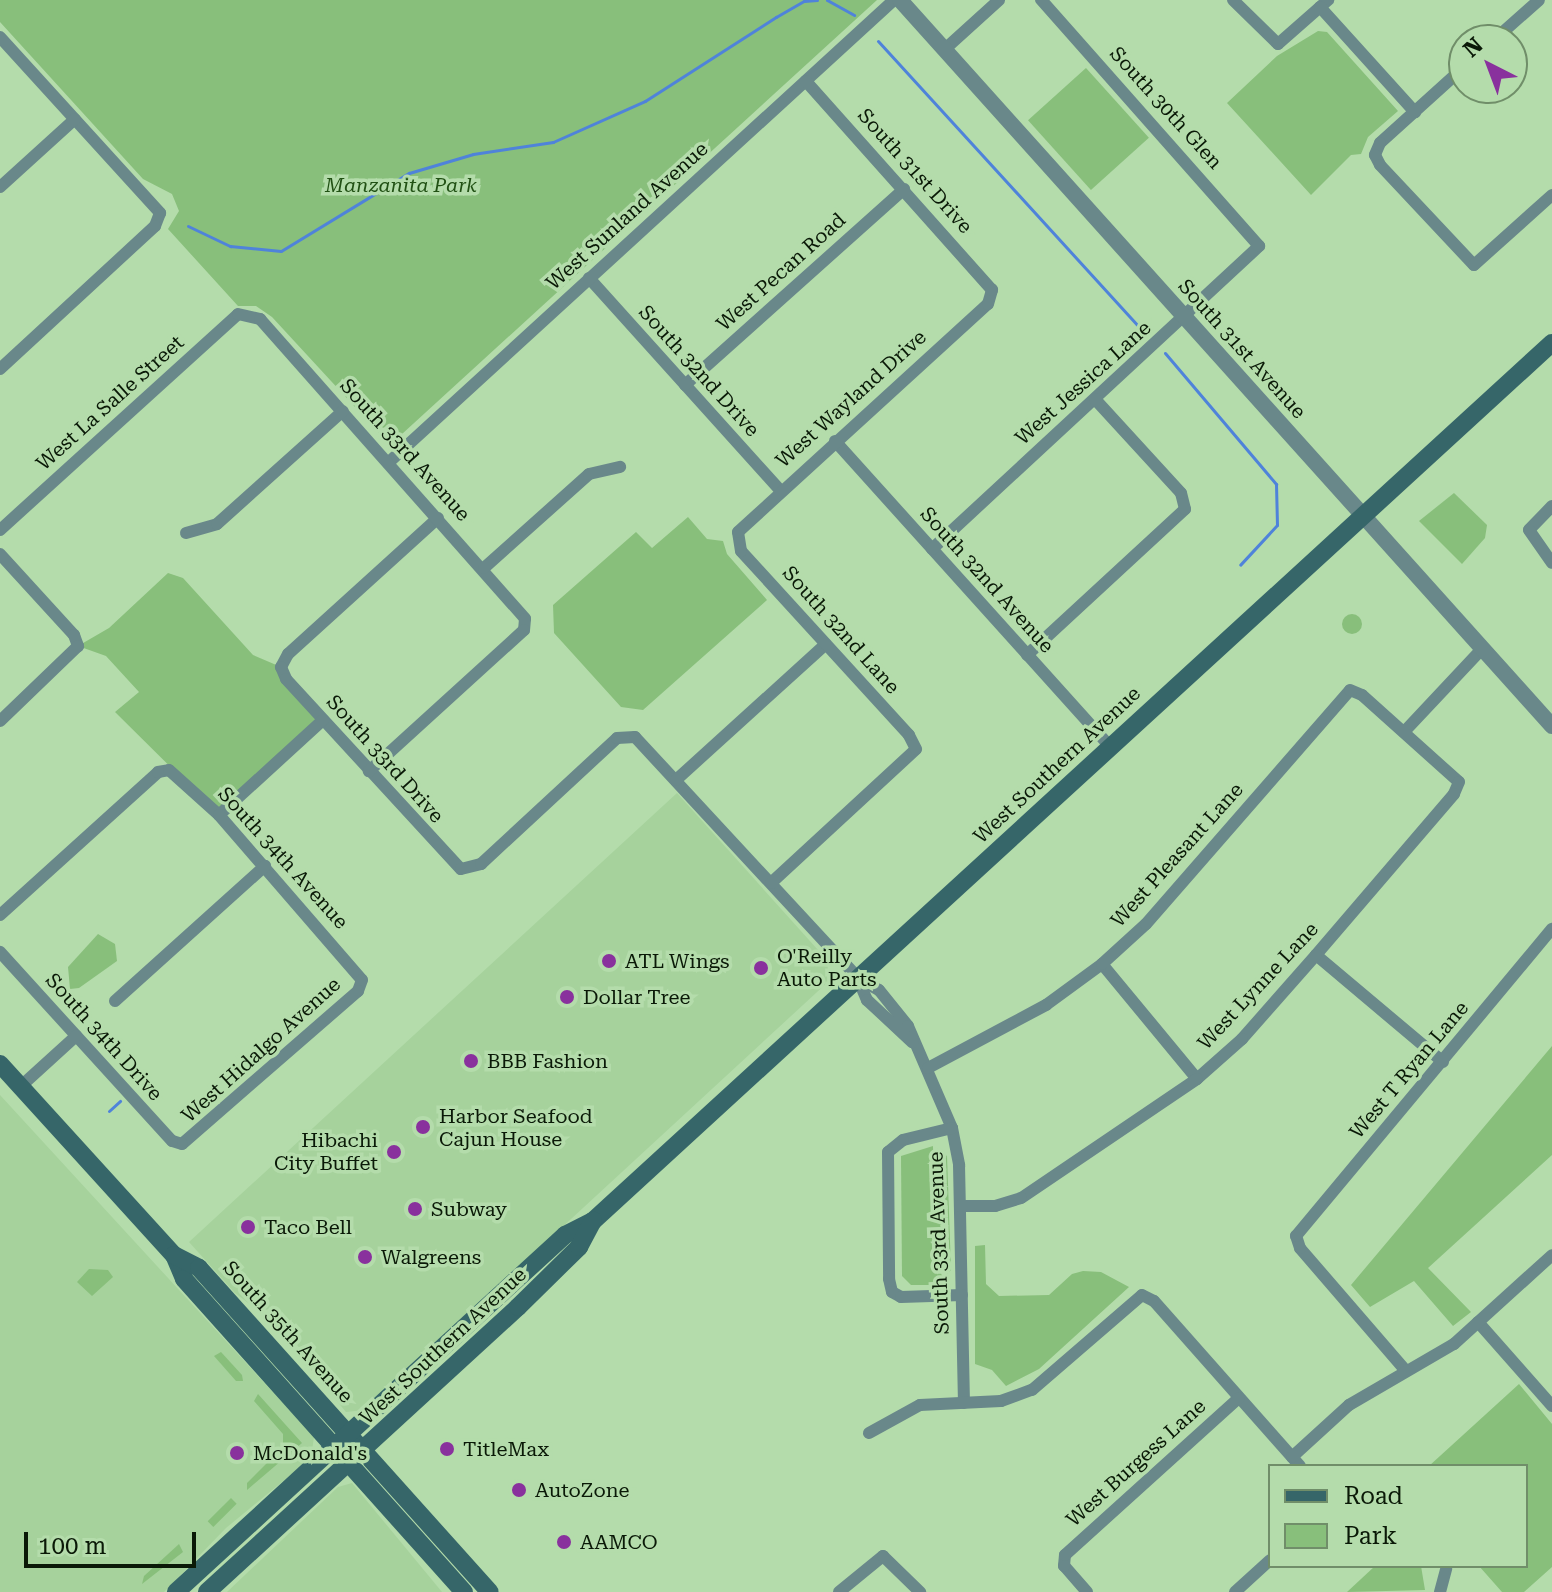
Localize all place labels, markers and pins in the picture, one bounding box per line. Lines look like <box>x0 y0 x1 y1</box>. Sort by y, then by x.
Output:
place label: O'Reilly Auto Parts <box>777 944 876 991</box>
place label: ATL Wings <box>625 949 729 973</box>
marker: ATL Wings <box>600 952 618 970</box>
marker: O'Reilly Auto Parts <box>752 959 770 977</box>
place label: Dollar Tree <box>583 985 691 1009</box>
marker: Dollar Tree <box>558 988 576 1006</box>
place label: BBB Fashion <box>487 1049 608 1073</box>
marker: BBB Fashion <box>462 1052 480 1070</box>
place label: Harbor Seafood Cajun House <box>439 1104 593 1151</box>
marker: Harbor Seafood Cajun House <box>414 1118 432 1136</box>
place label: Hibachi City Buffet <box>274 1128 378 1175</box>
marker: Hibachi City Buffet <box>385 1143 403 1161</box>
place label: Subway <box>431 1197 507 1221</box>
marker: Subway <box>406 1200 424 1218</box>
place label: Taco Bell <box>264 1215 352 1239</box>
marker: Taco Bell <box>239 1218 257 1236</box>
place label: Walgreens <box>381 1245 481 1269</box>
marker: Walgreens <box>356 1248 374 1266</box>
place label: TitleMax <box>463 1437 549 1461</box>
marker: TitleMax <box>438 1440 456 1458</box>
place label: McDonald's <box>253 1441 367 1465</box>
marker: McDonald's <box>228 1444 246 1462</box>
place label: AutoZone <box>535 1478 630 1502</box>
marker: AutoZone <box>510 1481 528 1499</box>
place label: AAMCO <box>580 1530 658 1554</box>
marker: AAMCO <box>555 1533 573 1551</box>

